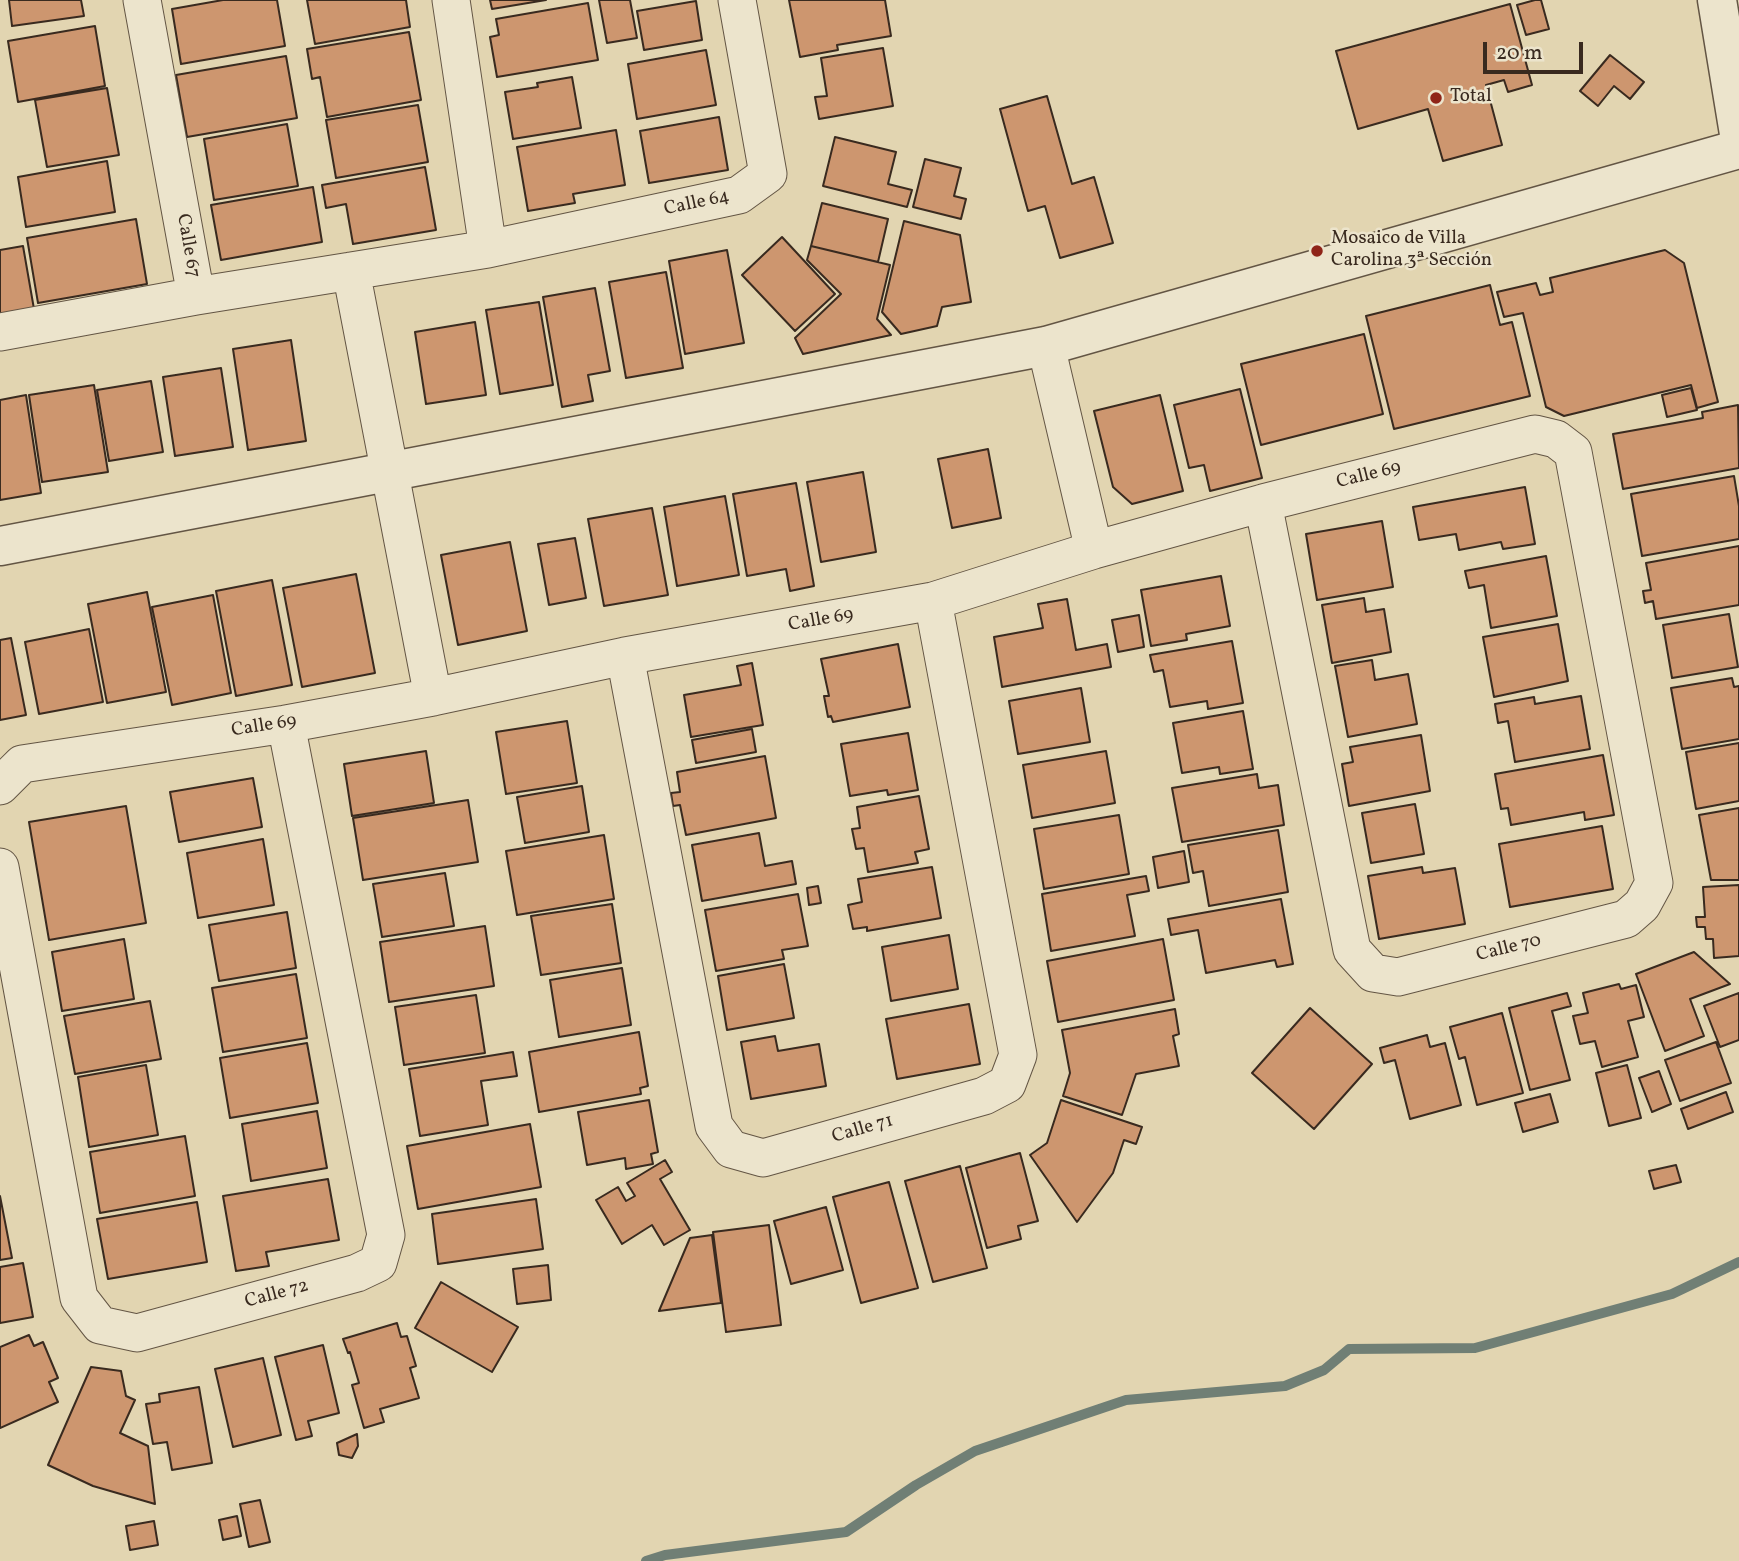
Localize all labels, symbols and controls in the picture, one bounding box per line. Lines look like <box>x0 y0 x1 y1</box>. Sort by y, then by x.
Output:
scale bar <box>1487 28 1587 72</box>
text: 20 m <box>1496 39 1542 68</box>
place label: Total <box>1450 87 1492 109</box>
marker: Total <box>1428 90 1444 106</box>
street label: Calle 64 <box>662 186 732 222</box>
street label: Calle 67 <box>170 212 204 280</box>
place label: Mosaico de Villa Carolina 3ª Sección <box>1331 229 1492 273</box>
marker: Mosaico de Villa Carolina 3ª Sección <box>1309 243 1325 259</box>
street label: Calle 69 <box>1334 457 1404 495</box>
street label: Calle 69 <box>787 604 855 638</box>
street label: Calle 69 <box>230 711 298 743</box>
street label: Calle 70 <box>1474 930 1544 968</box>
street label: Calle 71 <box>830 1110 896 1150</box>
street label: Calle 72 <box>243 1276 311 1314</box>

